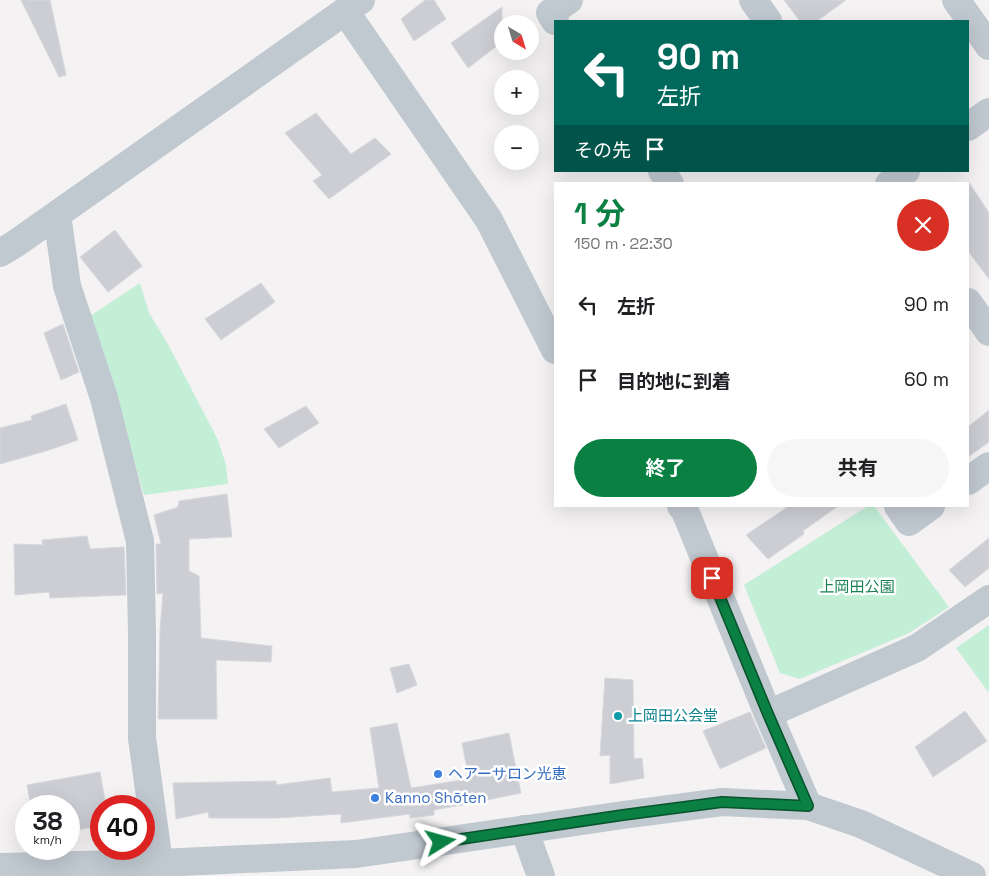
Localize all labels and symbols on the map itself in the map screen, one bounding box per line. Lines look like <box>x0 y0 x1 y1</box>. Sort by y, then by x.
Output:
north arrow <box>494 15 539 60</box>
pin <box>691 557 733 599</box>
park label: 上岡田公園 <box>819 577 895 596</box>
place label: 上岡田公会堂 <box>628 706 718 725</box>
marker: 上岡田公会堂 <box>612 710 624 722</box>
place label: ヘアーサロン光恵 <box>448 764 567 783</box>
marker: ヘアーサロン光恵 <box>432 768 444 780</box>
place label: Kanno Shōten <box>385 788 486 807</box>
marker: Kanno Shōten <box>369 792 381 804</box>
speed limit sign: 40 <box>90 795 155 860</box>
position arrow <box>414 815 466 867</box>

